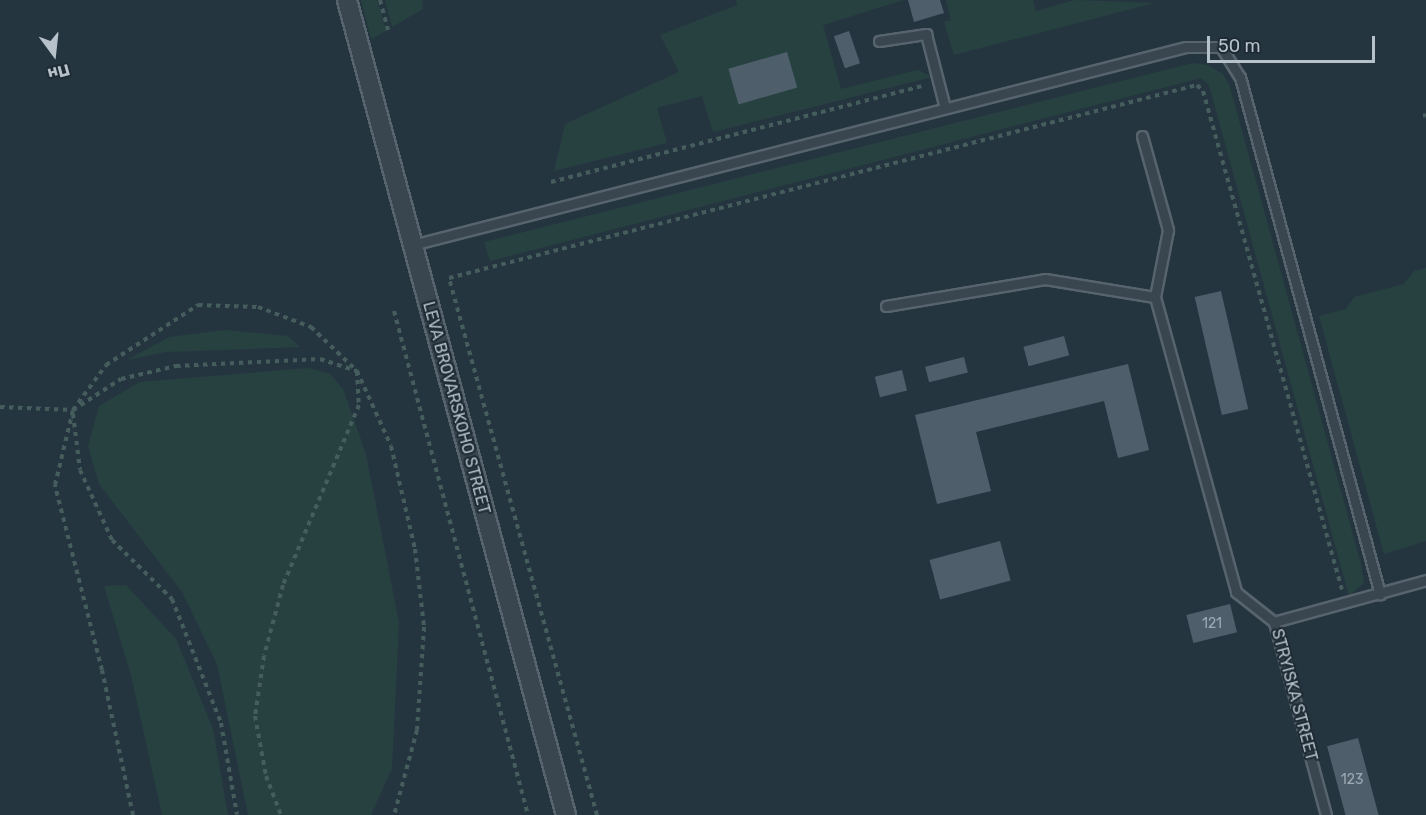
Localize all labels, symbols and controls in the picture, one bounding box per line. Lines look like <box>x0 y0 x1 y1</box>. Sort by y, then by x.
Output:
north arrow <box>24 24 84 84</box>
scale bar <box>1210 24 1378 62</box>
text: 50 m <box>1218 35 1261 57</box>
text: Пн <box>46 60 72 84</box>
street label: LEVA BROVARSKOHO STREET <box>418 299 494 517</box>
house number: 121 <box>1202 616 1222 632</box>
street label: STRYISKA STREET <box>1267 627 1321 763</box>
house number: 123 <box>1341 772 1363 788</box>

